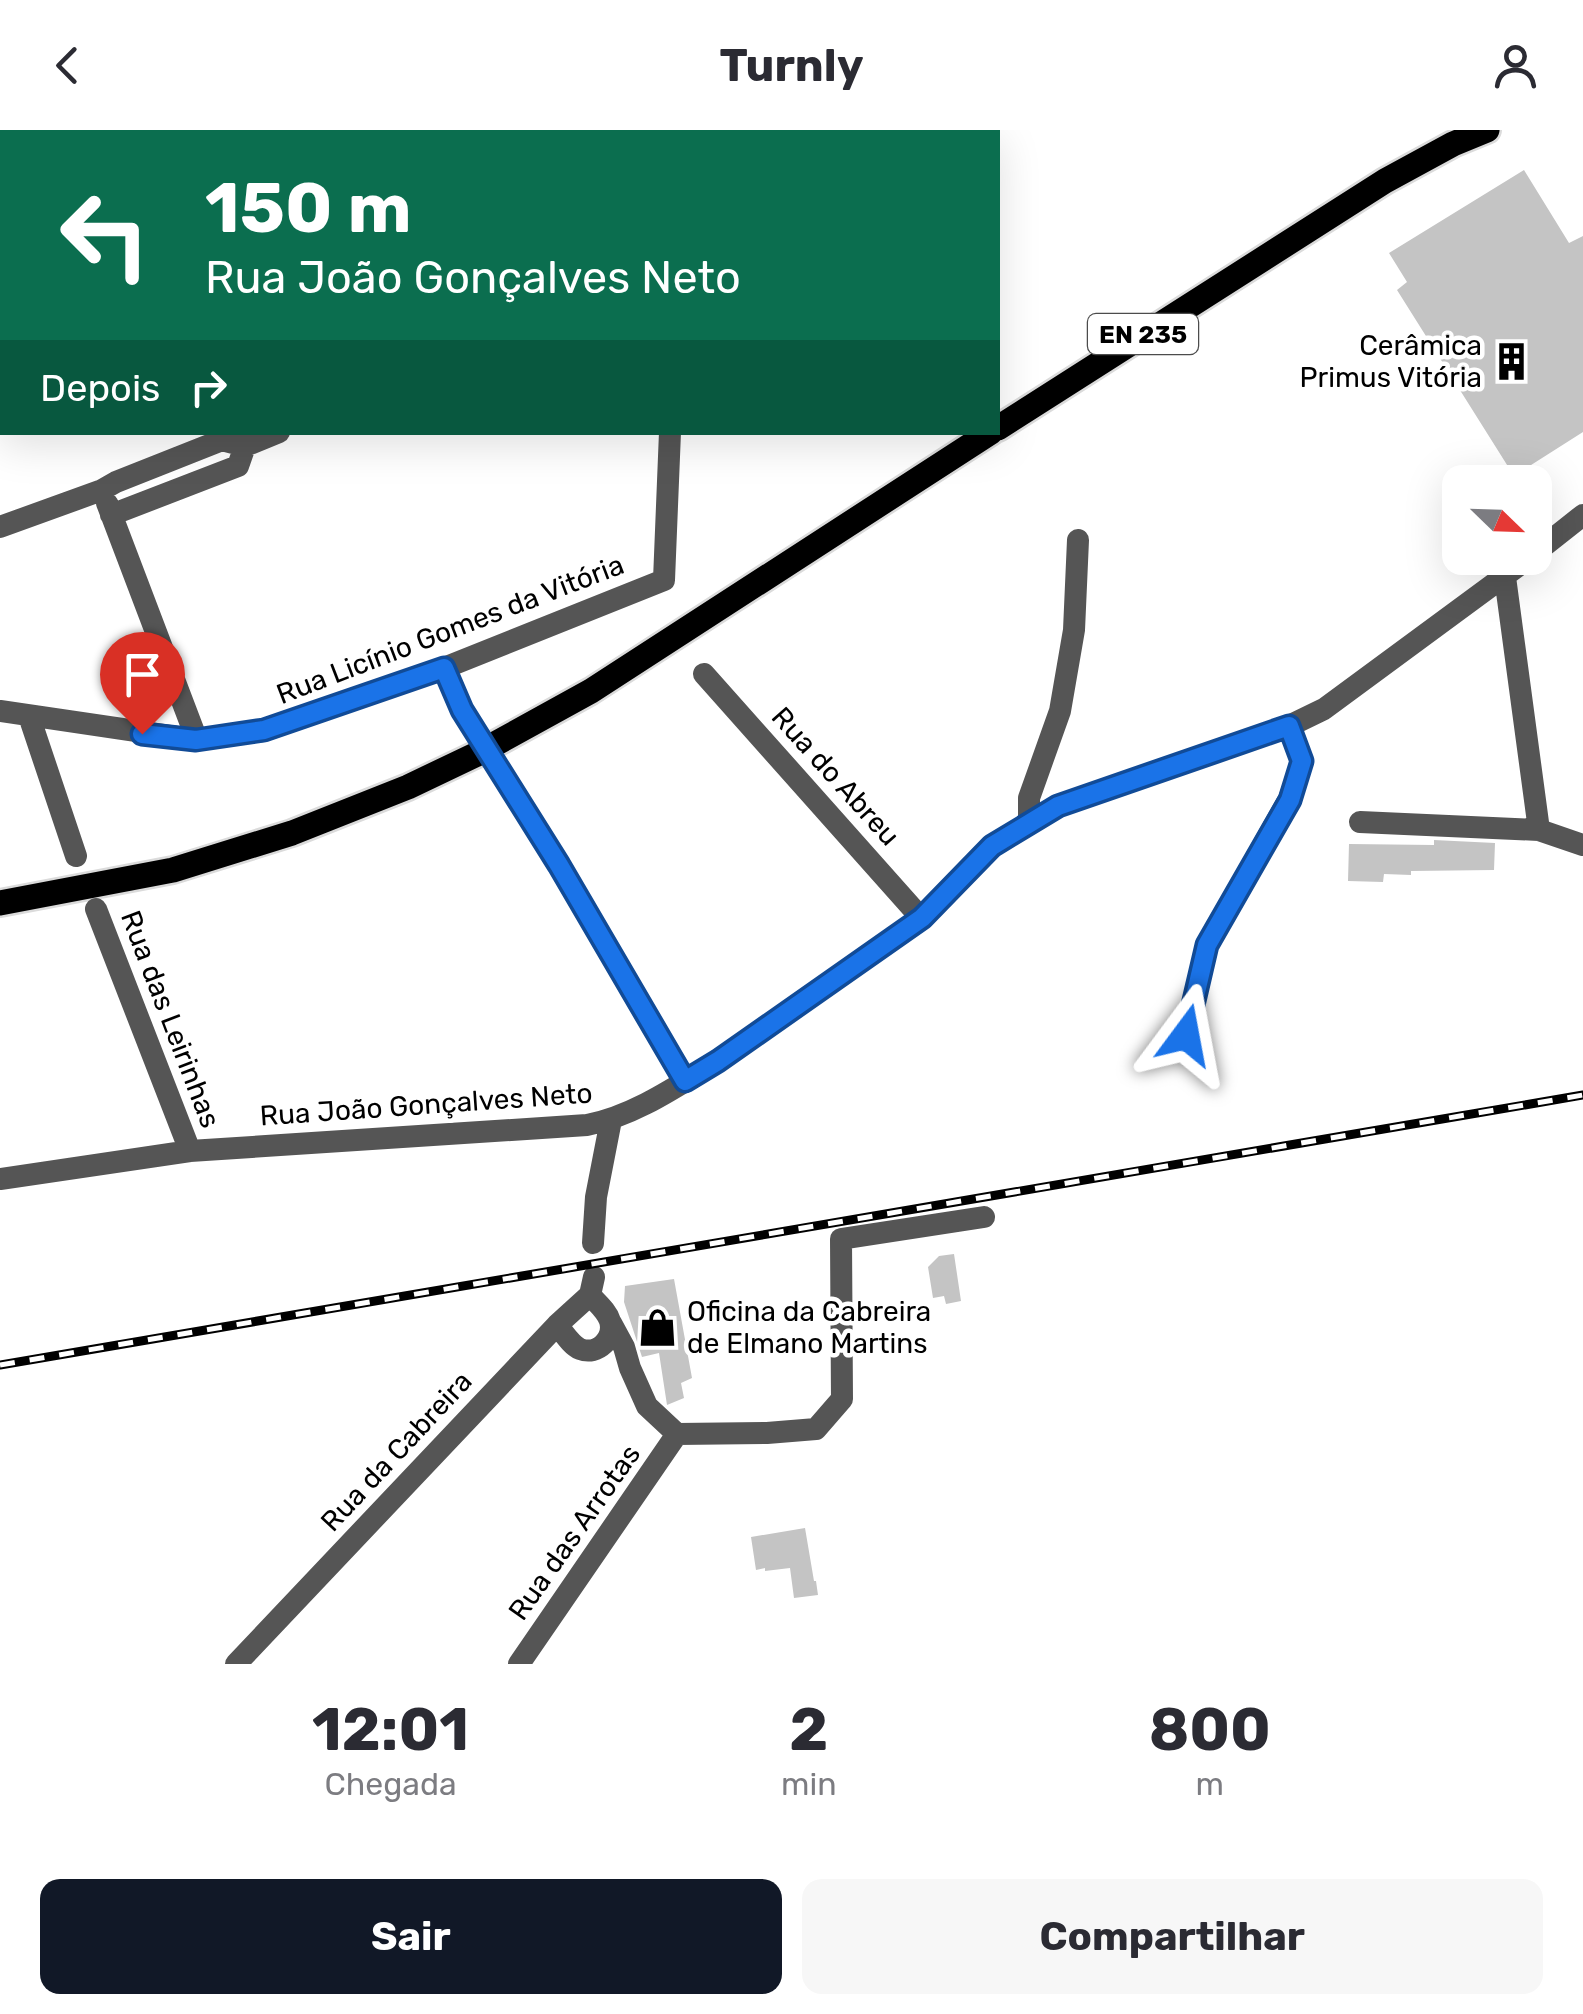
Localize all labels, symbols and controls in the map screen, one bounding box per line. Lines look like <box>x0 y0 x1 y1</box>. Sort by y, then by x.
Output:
icon: back <box>40 38 95 93</box>
icon: person <box>1488 38 1543 93</box>
text: Turnly <box>719 39 864 92</box>
text: 150 m <box>205 167 412 250</box>
icon: left <box>40 170 170 300</box>
text: Rua João Gonçalves Neto <box>205 251 741 304</box>
road number: EN 235 <box>1088 314 1198 354</box>
place label: Cerâmica Primus Vitória <box>1300 329 1482 394</box>
building icon: Cerâmica Primus Vitória <box>1491 340 1533 382</box>
icon: right <box>181 360 236 415</box>
text: Depois <box>40 365 161 411</box>
north arrow <box>1442 465 1552 575</box>
map controls <box>1442 465 1552 575</box>
street label: Rua Licínio Gomes da Vitória <box>272 548 628 711</box>
pin <box>100 632 185 735</box>
icon: arrive <box>115 647 170 702</box>
street label: Rua do Abreu <box>765 700 906 852</box>
street label: Rua das Leirinhas <box>114 906 227 1132</box>
position arrow <box>1134 983 1238 1087</box>
street label: Rua João Gonçalves Neto <box>259 1076 593 1133</box>
place label: Oficina da Cabreira de Elmano Martins <box>687 1295 931 1360</box>
shop icon: Oficina da Cabreira de Elmano Martins <box>636 1306 678 1348</box>
street label: Rua da Cabreira <box>314 1365 479 1538</box>
street label: Rua das Arrotas <box>502 1438 647 1626</box>
text: 12:01 <box>312 1694 469 1765</box>
text: 2 <box>789 1694 828 1765</box>
text: 800 <box>1149 1694 1271 1765</box>
text: Chegada <box>324 1765 457 1803</box>
text: min <box>781 1765 837 1803</box>
text: m <box>1196 1765 1224 1803</box>
button: Sair <box>40 1879 782 1994</box>
button: Compartilhar <box>802 1879 1543 1994</box>

